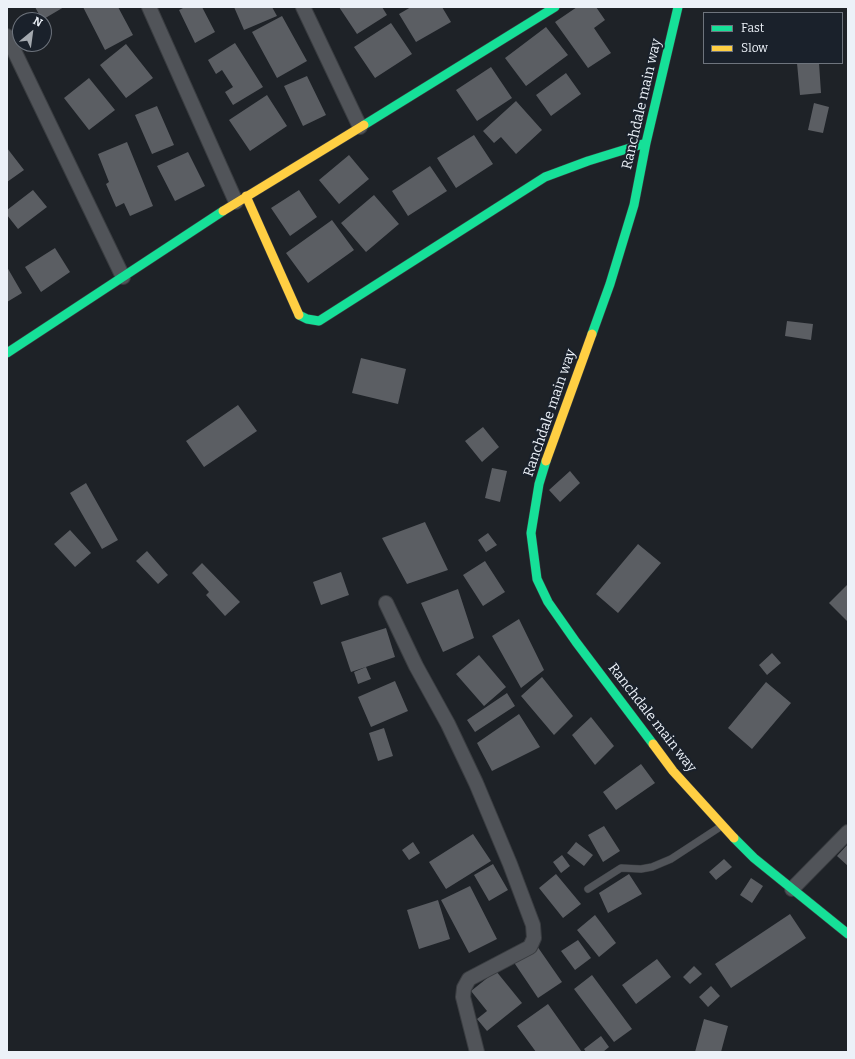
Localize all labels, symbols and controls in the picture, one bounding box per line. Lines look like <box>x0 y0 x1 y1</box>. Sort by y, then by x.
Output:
north arrow <box>12 12 52 52</box>
legend <box>703 12 843 64</box>
text: N <box>31 14 44 30</box>
text: Fast <box>741 21 764 35</box>
street label: Ranchdale main way <box>619 37 665 171</box>
text: Slow <box>741 41 768 55</box>
street label: Ranchdale main way <box>520 347 580 479</box>
street label: Ranchdale main way <box>604 660 700 776</box>

